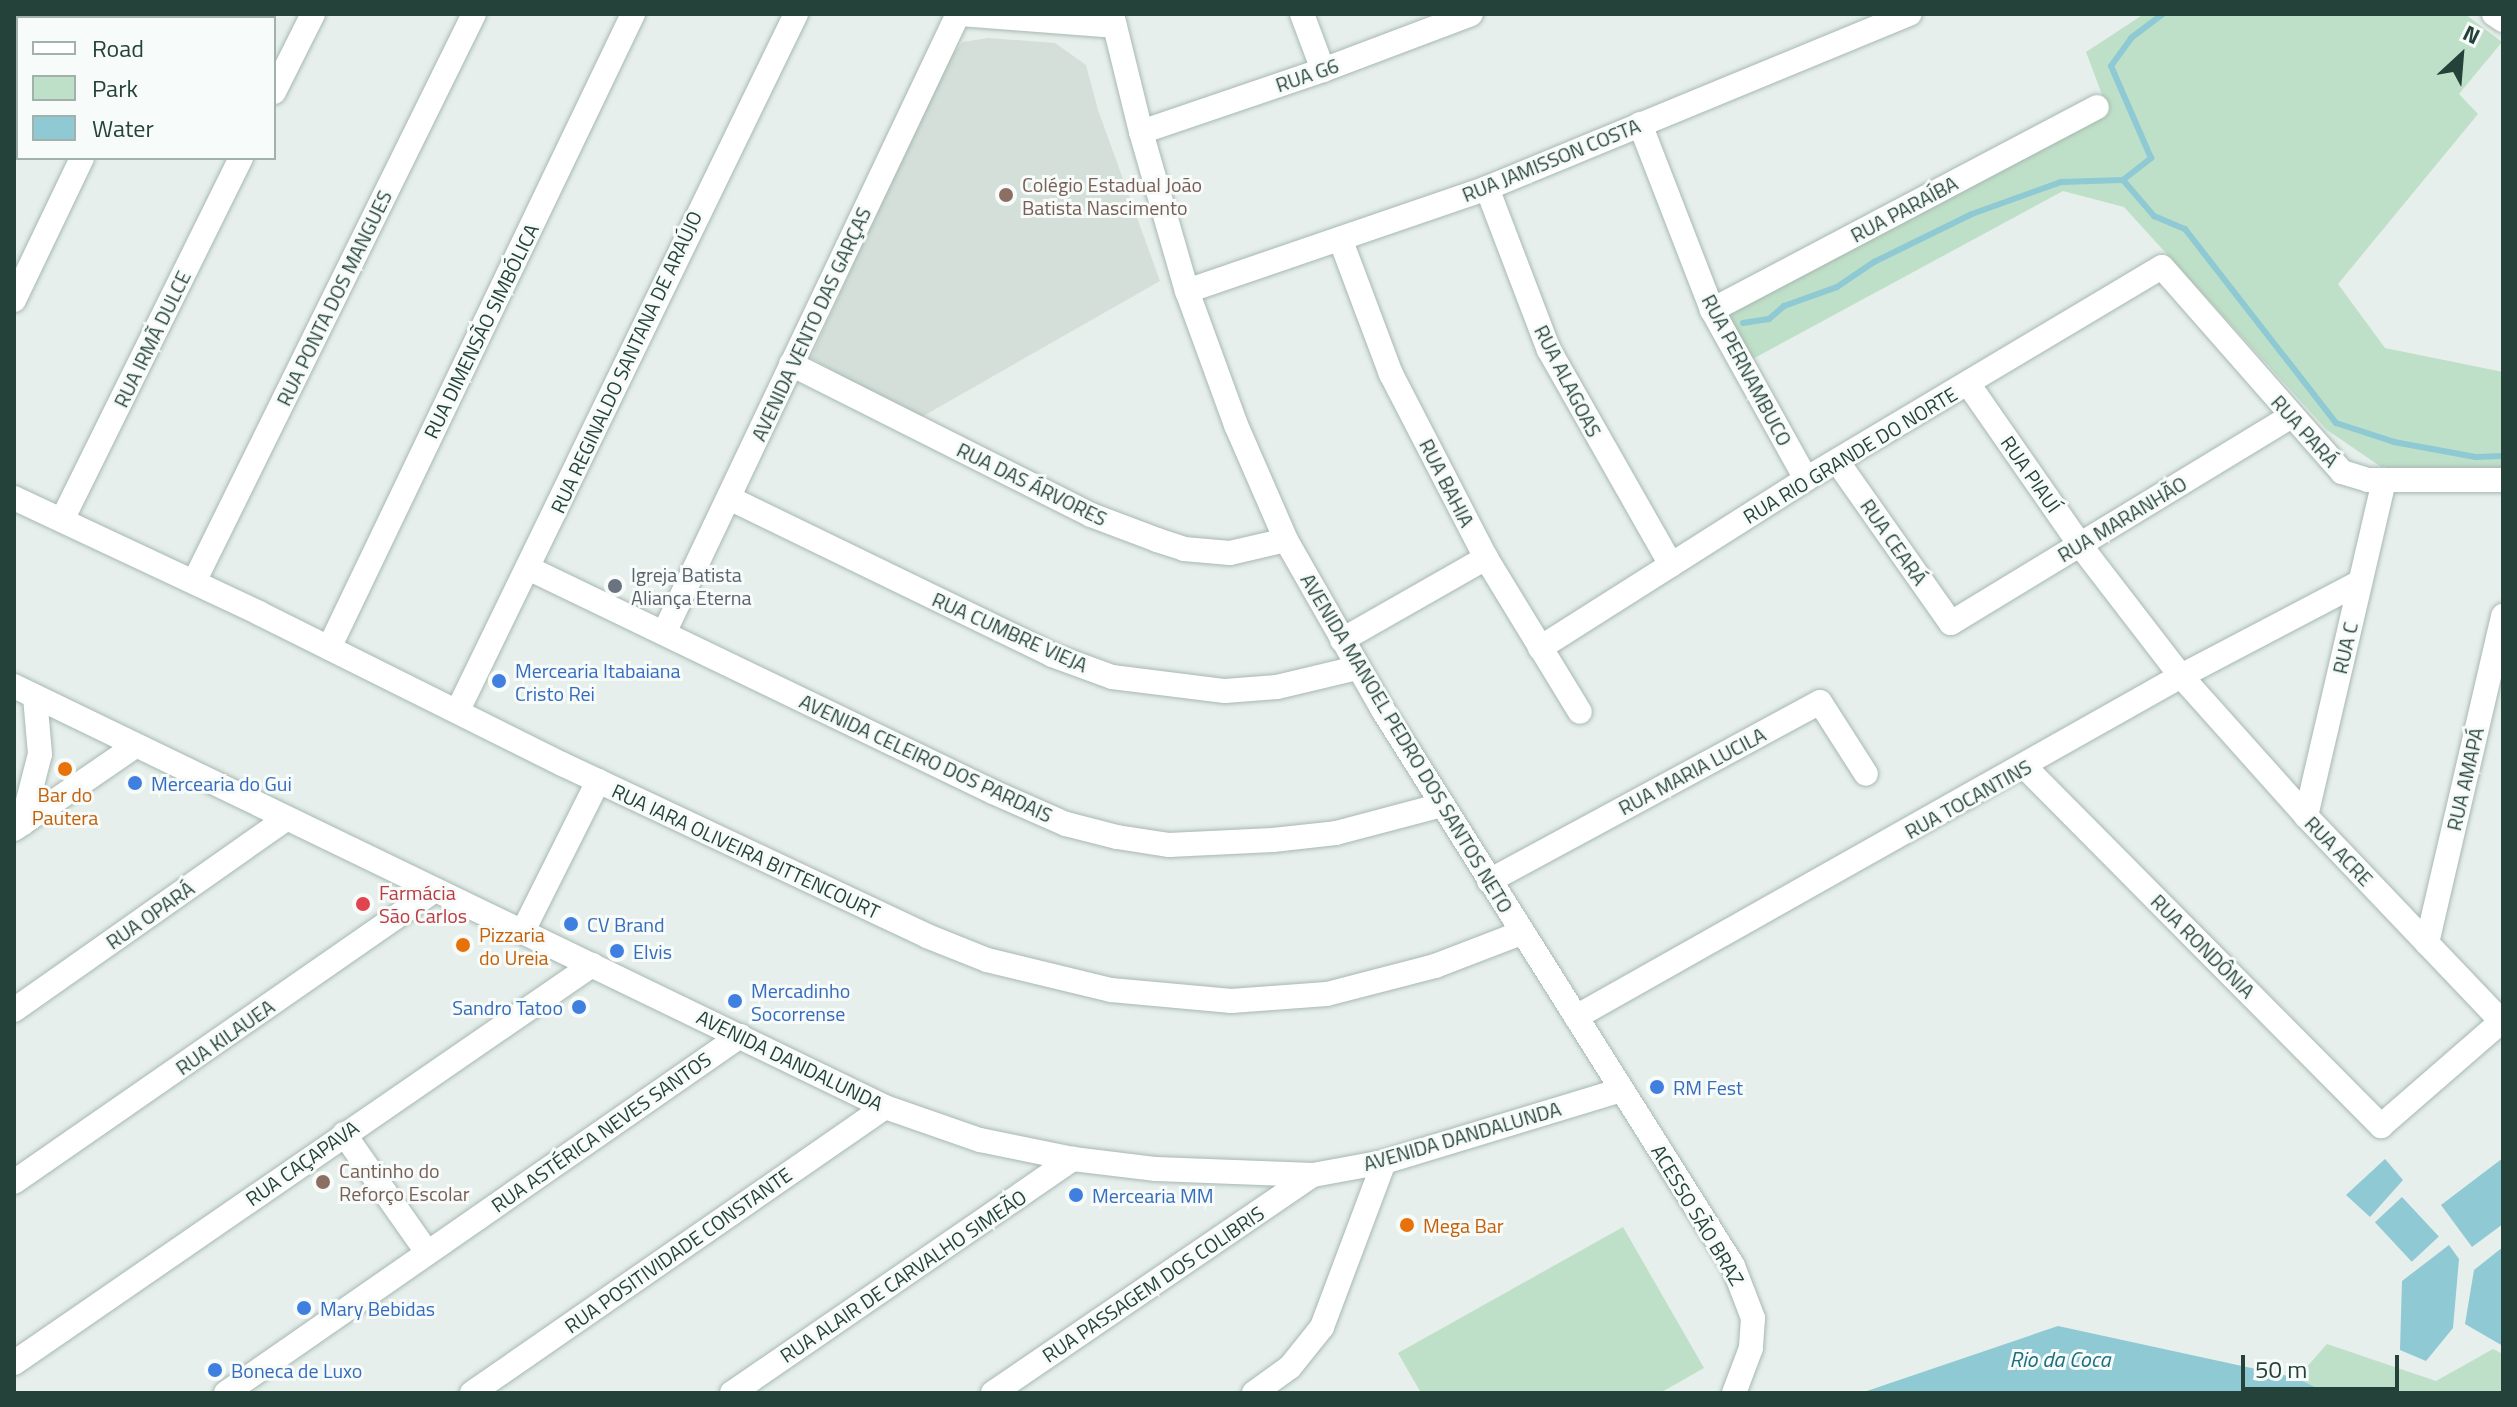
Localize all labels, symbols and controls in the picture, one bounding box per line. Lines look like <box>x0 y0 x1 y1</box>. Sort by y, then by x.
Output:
legend <box>16 16 276 160</box>
north arrow <box>2421 16 2501 96</box>
text: N <box>2457 16 2486 53</box>
text: Road <box>92 30 144 66</box>
street label: RUA G6 <box>1272 53 1342 97</box>
text: Park <box>92 70 138 106</box>
text: Water <box>92 110 154 146</box>
street label: RUA JAMISSON COSTA <box>1459 113 1643 207</box>
street label: RUA PARAÍBA <box>1846 171 1962 247</box>
place label: Colégio Estadual João Batista Nascimento <box>1022 172 1202 219</box>
street label: RUA PONTA DOS MANGUES <box>271 186 397 410</box>
marker: Colégio Estadual João Batista Nascimento <box>997 186 1015 204</box>
street label: AVENIDA VENTO DAS GARÇAS <box>746 203 876 445</box>
street label: RUA REGINALDO SANTANA DE ARAÚJO <box>545 207 707 517</box>
street label: RUA DIMENSÃO SIMBÓLICA <box>419 220 543 442</box>
street label: RUA IRMÃ DULCE <box>109 267 195 411</box>
street label: RUA PERNAMBUCO <box>1697 290 1797 450</box>
street label: RUA ALAGOAS <box>1530 321 1606 441</box>
street label: RUA RIO GRANDE DO NORTE <box>1739 382 1961 528</box>
street label: RUA PARÁ <box>2266 390 2344 472</box>
street label: RUA PIAUÍ <box>1996 431 2066 517</box>
street label: RUA BAHIA <box>1415 435 1479 531</box>
street label: RUA DAS ÁRVORES <box>953 437 1111 531</box>
street label: RUA MARANHÃO <box>2053 471 2191 567</box>
street label: RUA CEARÁ <box>1856 494 1932 590</box>
place label: Igreja Batista Aliança Eterna <box>631 562 752 609</box>
street label: AVENIDA MANOEL PEDRO DOS SANTOS NETO <box>1296 569 1518 917</box>
marker: Igreja Batista Aliança Eterna <box>606 577 624 595</box>
street label: RUA CUMBRE VIEJA <box>929 587 1091 677</box>
street label: RUA C <box>2327 620 2363 676</box>
place label: Mercearia Itabaiana Cristo Rei <box>515 658 681 705</box>
marker: Mercearia Itabaiana Cristo Rei <box>490 672 508 690</box>
street label: AVENIDA CELEIRO DOS PARDAIS <box>796 689 1056 827</box>
street label: RUA MARIA LUCILA <box>1614 722 1770 820</box>
street label: RUA AMAPÁ <box>2441 725 2489 833</box>
street label: RUA TOCANTINS <box>1901 754 2035 844</box>
marker: Bar do Pautera <box>56 760 74 778</box>
place label: Mercearia do Gui <box>151 771 292 795</box>
marker: Mercearia do Gui <box>126 774 144 792</box>
street label: RUA IARA OLIVEIRA BITTENCOURT <box>608 778 884 924</box>
place label: Bar do Pautera <box>32 782 98 829</box>
street label: RUA ACRE <box>2300 811 2378 891</box>
street label: RUA OPARÁ <box>101 876 199 954</box>
place label: Farmácia São Carlos <box>379 880 467 927</box>
street label: RUA RONDÔNIA <box>2146 889 2260 1003</box>
marker: Farmácia São Carlos <box>354 895 372 913</box>
place label: CV Brand <box>587 912 664 936</box>
marker: CV Brand <box>562 915 580 933</box>
place label: Pizzaria do Ureia <box>479 922 549 969</box>
marker: Pizzaria do Ureia <box>454 936 472 954</box>
place label: Elvis <box>633 939 672 963</box>
marker: Elvis <box>608 942 626 960</box>
place label: Mercadinho Socorrense <box>751 978 850 1025</box>
marker: Mercadinho Socorrense <box>726 992 744 1010</box>
street label: RUA KILAUEA <box>171 994 279 1080</box>
place label: Sandro Tatoo <box>452 995 563 1019</box>
marker: Sandro Tatoo <box>570 998 588 1016</box>
street label: AVENIDA DANDALUNDA <box>693 1004 887 1116</box>
street label: RUA ASTÉRICA NEVES SANTOS <box>487 1047 715 1217</box>
place label: RM Fest <box>1673 1075 1743 1099</box>
marker: RM Fest <box>1648 1078 1666 1096</box>
street label: AVENIDA DANDALUNDA <box>1360 1096 1564 1176</box>
street label: RUA CAÇAPAVA <box>241 1115 363 1211</box>
street label: ACESSO SÃO BRAZ <box>1647 1140 1749 1290</box>
place label: Cantinho do Reforço Escolar <box>339 1158 470 1205</box>
street label: RUA POSITIVIDADE CONSTANTE <box>560 1162 796 1338</box>
marker: Cantinho do Reforço Escolar <box>314 1173 332 1191</box>
place label: Mercearia MM <box>1092 1183 1214 1207</box>
street label: RUA ALAIR DE CARVALHO SIMEÃO <box>775 1184 1031 1368</box>
marker: Mercearia MM <box>1067 1186 1085 1204</box>
street label: RUA PASSAGEM DOS COLIBRIS <box>1038 1201 1268 1367</box>
place label: Mega Bar <box>1423 1213 1504 1237</box>
marker: Mega Bar <box>1398 1216 1416 1234</box>
place label: Mary Bebidas <box>320 1296 435 1320</box>
marker: Mary Bebidas <box>295 1299 313 1317</box>
scale bar <box>2245 1339 2403 1389</box>
water label: Rio da Coca <box>2010 1347 2110 1373</box>
text: 50 m <box>2255 1351 2307 1387</box>
place label: Boneca de Luxo <box>231 1358 362 1382</box>
marker: Boneca de Luxo <box>206 1361 224 1379</box>

